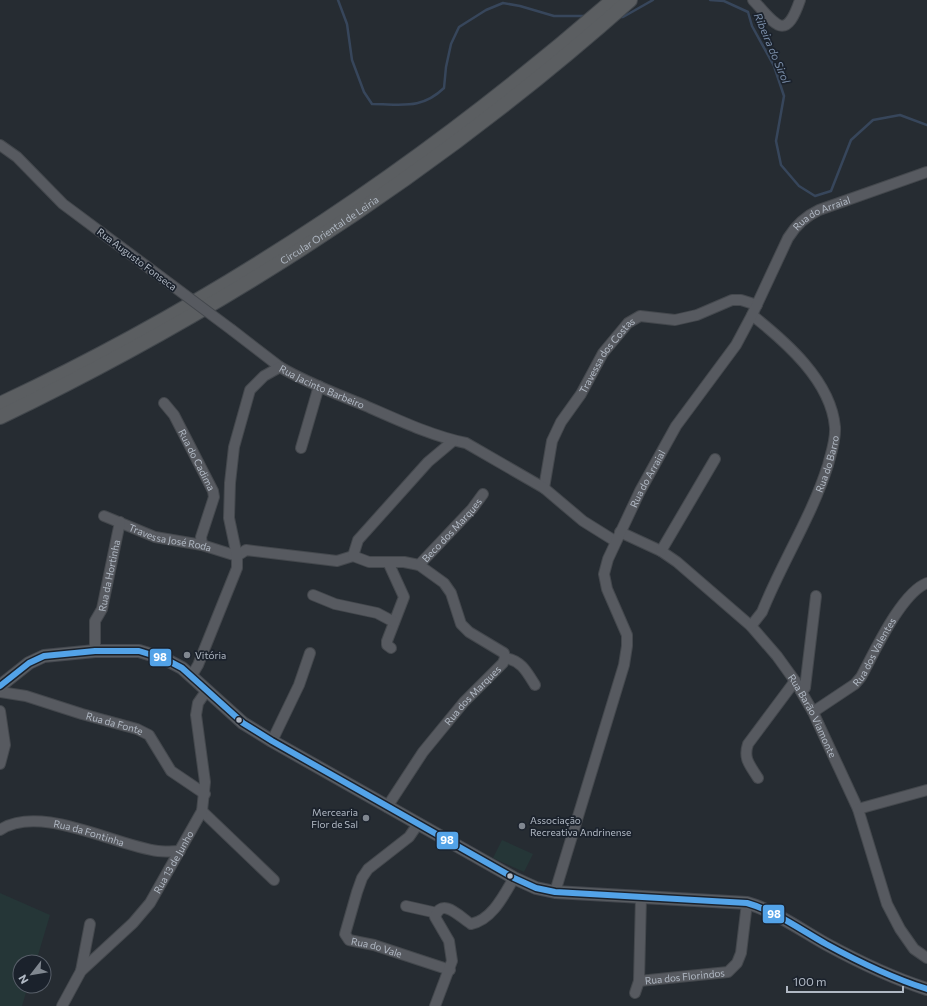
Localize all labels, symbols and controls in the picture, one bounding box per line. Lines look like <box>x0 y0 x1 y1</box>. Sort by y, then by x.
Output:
water label: Ribeira do Sirol <box>752 11 793 85</box>
street label: Circular Oriental de Leiria <box>278 193 381 267</box>
street label: Rua do Arraial <box>790 194 852 233</box>
street label: Rua Augusto Fonseca <box>95 225 179 293</box>
street label: Travessa dos Costas <box>577 314 637 395</box>
street label: Rua Jacinto Barbeiro <box>277 362 366 411</box>
street label: Rua do Cadima <box>176 427 218 493</box>
street label: Rua do Barro <box>813 435 841 494</box>
street label: Rua do Arraial <box>627 448 668 509</box>
street label: Beco dos Marques <box>419 495 484 564</box>
street label: Travessa José Roda <box>127 521 213 554</box>
street label: Rua da Hortinha <box>96 539 122 613</box>
street label: Rua dos Valentes <box>850 615 898 688</box>
line badge: 98 <box>149 648 172 667</box>
place label: Vitória <box>195 649 226 661</box>
text: 98 <box>153 650 167 663</box>
marker: Vitória <box>182 650 192 660</box>
street label: Rua dos Marques <box>442 663 503 728</box>
street label: Rua Barão Viamonte <box>786 672 839 759</box>
street label: Rua da Fonte <box>85 709 145 737</box>
unlabelled marker <box>234 715 244 725</box>
place label: Mercearia Flor de Sal <box>311 806 358 830</box>
marker: Mercearia Flor de Sal <box>361 813 371 823</box>
place label: Associação Recreativa Andrinense <box>530 814 631 838</box>
street label: Rua da Fontinha <box>53 817 126 848</box>
marker: Associação Recreativa Andrinense <box>517 821 527 831</box>
street label: Rua 13 de Junho <box>151 828 196 895</box>
line badge: 98 <box>436 831 459 850</box>
text: 98 <box>440 833 454 846</box>
unlabelled marker <box>505 871 515 881</box>
line badge: 98 <box>762 904 785 924</box>
text: 98 <box>767 907 781 920</box>
street label: Rua do Vale <box>350 935 404 960</box>
north arrow <box>12 954 52 994</box>
street label: Rua dos Florindos <box>644 966 726 986</box>
scale bar <box>787 968 903 994</box>
text: N <box>15 973 31 986</box>
text: 100 m <box>793 974 827 988</box>

